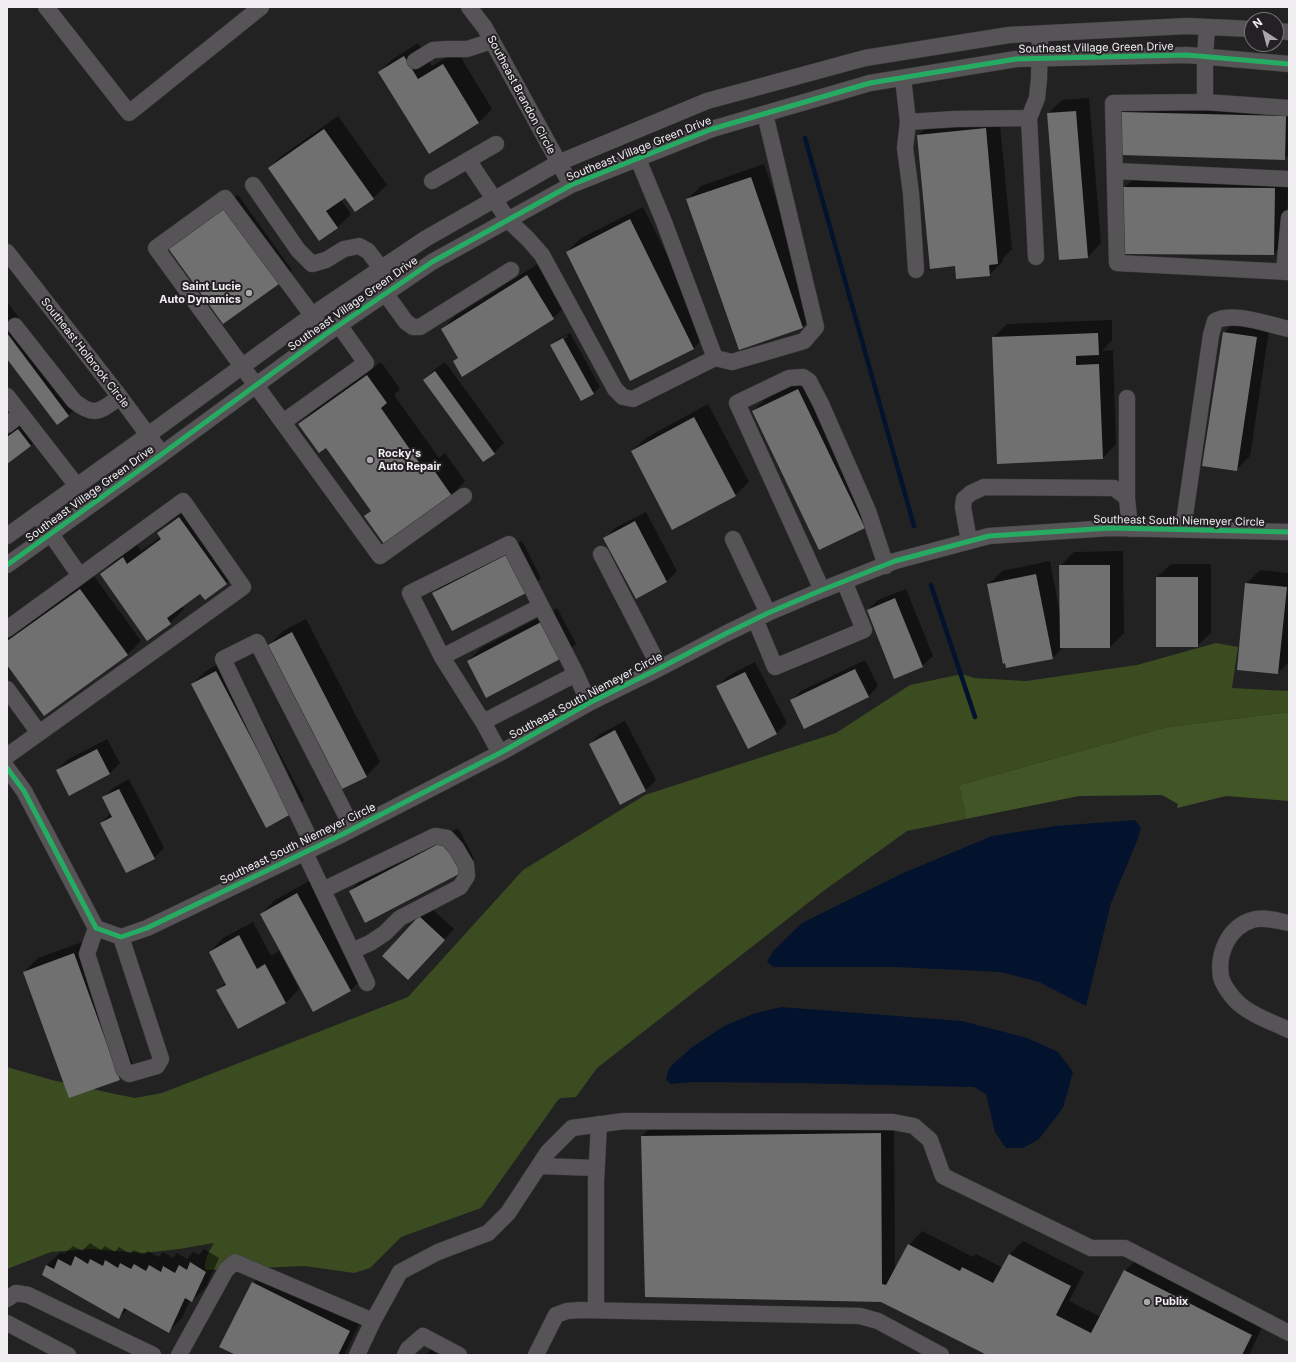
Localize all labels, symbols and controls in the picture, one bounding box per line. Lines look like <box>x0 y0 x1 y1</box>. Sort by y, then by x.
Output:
north arrow <box>1244 12 1284 52</box>
text: N <box>1250 15 1265 31</box>
street label: Southeast Brandon Circle <box>484 33 558 157</box>
street label: Southeast Village Green Drive <box>1018 40 1174 56</box>
street label: Southeast Village Green Drive <box>565 114 713 184</box>
street label: Southeast Village Green Drive <box>286 254 420 354</box>
place label: Saint Lucie Auto Dynamics <box>159 280 241 306</box>
marker: Saint Lucie Auto Dynamics <box>244 288 254 298</box>
street label: Southeast Holbrook Circle <box>38 295 132 411</box>
street label: Southeast Village Green Drive <box>23 443 157 545</box>
place label: Rocky's Auto Repair <box>378 447 441 473</box>
marker: Rocky's Auto Repair <box>365 455 375 465</box>
street label: Southeast South Niemeyer Circle <box>1093 513 1265 529</box>
street label: Southeast South Niemeyer Circle <box>507 650 665 742</box>
street label: Southeast South Niemeyer Circle <box>218 800 378 888</box>
place label: Publix <box>1155 1295 1188 1309</box>
marker: Publix <box>1142 1297 1152 1307</box>

